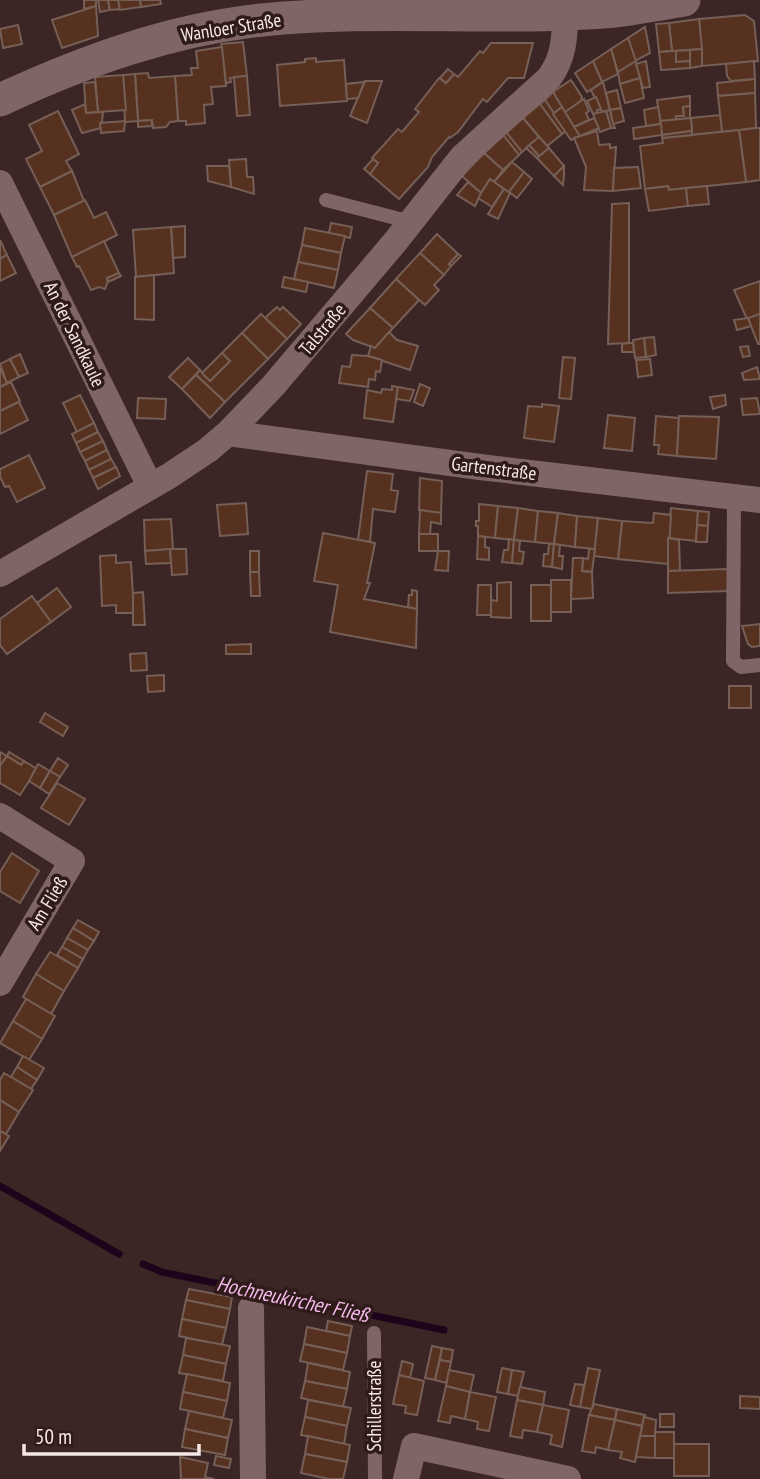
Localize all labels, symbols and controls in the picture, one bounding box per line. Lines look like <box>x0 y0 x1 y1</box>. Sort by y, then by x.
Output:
street label: Wanloer Straße <box>179 7 283 47</box>
street label: An der Sandkaule <box>39 277 111 391</box>
street label: Talstraße <box>293 298 351 360</box>
street label: Gartenstraße <box>450 451 538 485</box>
street label: Am Fließ <box>22 872 72 934</box>
water label: Hochneukircher Fließ <box>214 1270 373 1329</box>
street label: Schillerstraße <box>362 1360 386 1451</box>
scale bar <box>24 1412 200 1456</box>
text: 50 m <box>35 1423 72 1450</box>

